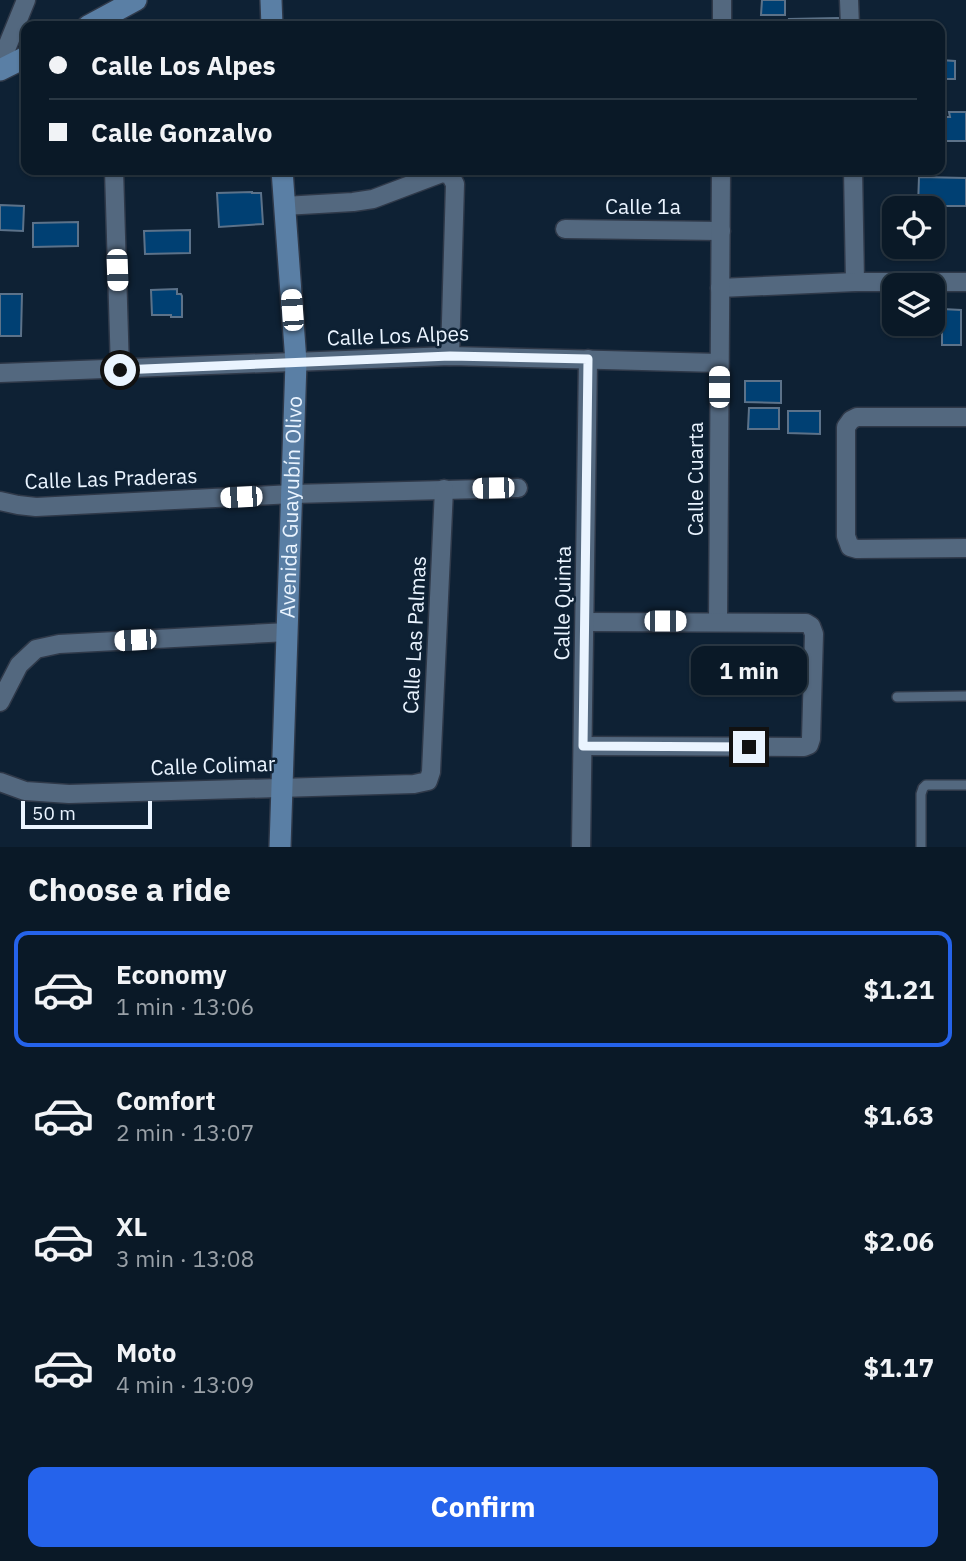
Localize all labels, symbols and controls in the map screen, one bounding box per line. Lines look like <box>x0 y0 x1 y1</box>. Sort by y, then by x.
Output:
text: Calle Los Alpes <box>91 48 276 82</box>
text: Calle Gonzalvo <box>91 115 272 149</box>
street label: Calle 1a <box>605 192 681 220</box>
map controls <box>882 196 945 336</box>
button: locate <box>882 196 945 259</box>
car <box>106 249 129 291</box>
button: layers <box>882 273 945 336</box>
car <box>281 288 304 332</box>
street label: Calle Los Alpes <box>326 319 470 351</box>
route start <box>104 354 136 386</box>
car <box>709 366 730 408</box>
street label: Avenida Guayubín Olivo <box>273 395 308 619</box>
street label: Calle Cuarta <box>681 422 709 536</box>
street label: Calle Las Praderas <box>24 461 198 495</box>
car <box>472 477 515 499</box>
car <box>220 485 263 509</box>
street label: Calle Quinta <box>547 545 577 661</box>
street label: Calle Las Palmas <box>396 555 432 715</box>
car <box>645 611 687 632</box>
car <box>114 628 157 652</box>
callout: 1 min <box>691 646 807 694</box>
text: 1 min <box>719 655 779 685</box>
route end <box>733 731 765 763</box>
street label: Calle Colimar <box>150 749 276 781</box>
scale bar <box>21 798 152 830</box>
text: 50 m <box>32 801 76 825</box>
text: Choose a ride <box>28 868 231 910</box>
text: Economy <box>116 957 227 991</box>
icon: car <box>32 958 95 1021</box>
text: $1.21 <box>864 972 934 1006</box>
text: 1 min · 13:06 <box>116 991 254 1021</box>
text: Comfort <box>116 1083 215 1117</box>
icon: car <box>32 1084 95 1147</box>
text: $1.63 <box>864 1098 934 1132</box>
text: 2 min · 13:07 <box>116 1117 254 1147</box>
text: XL <box>116 1209 147 1243</box>
icon: car <box>32 1210 95 1273</box>
text: $2.06 <box>864 1224 934 1258</box>
text: 3 min · 13:08 <box>116 1243 254 1273</box>
text: Moto <box>116 1335 176 1369</box>
icon: car <box>32 1336 95 1399</box>
text: $1.17 <box>864 1350 934 1384</box>
text: 4 min · 13:09 <box>116 1369 254 1399</box>
button: Confirm <box>28 1467 938 1547</box>

